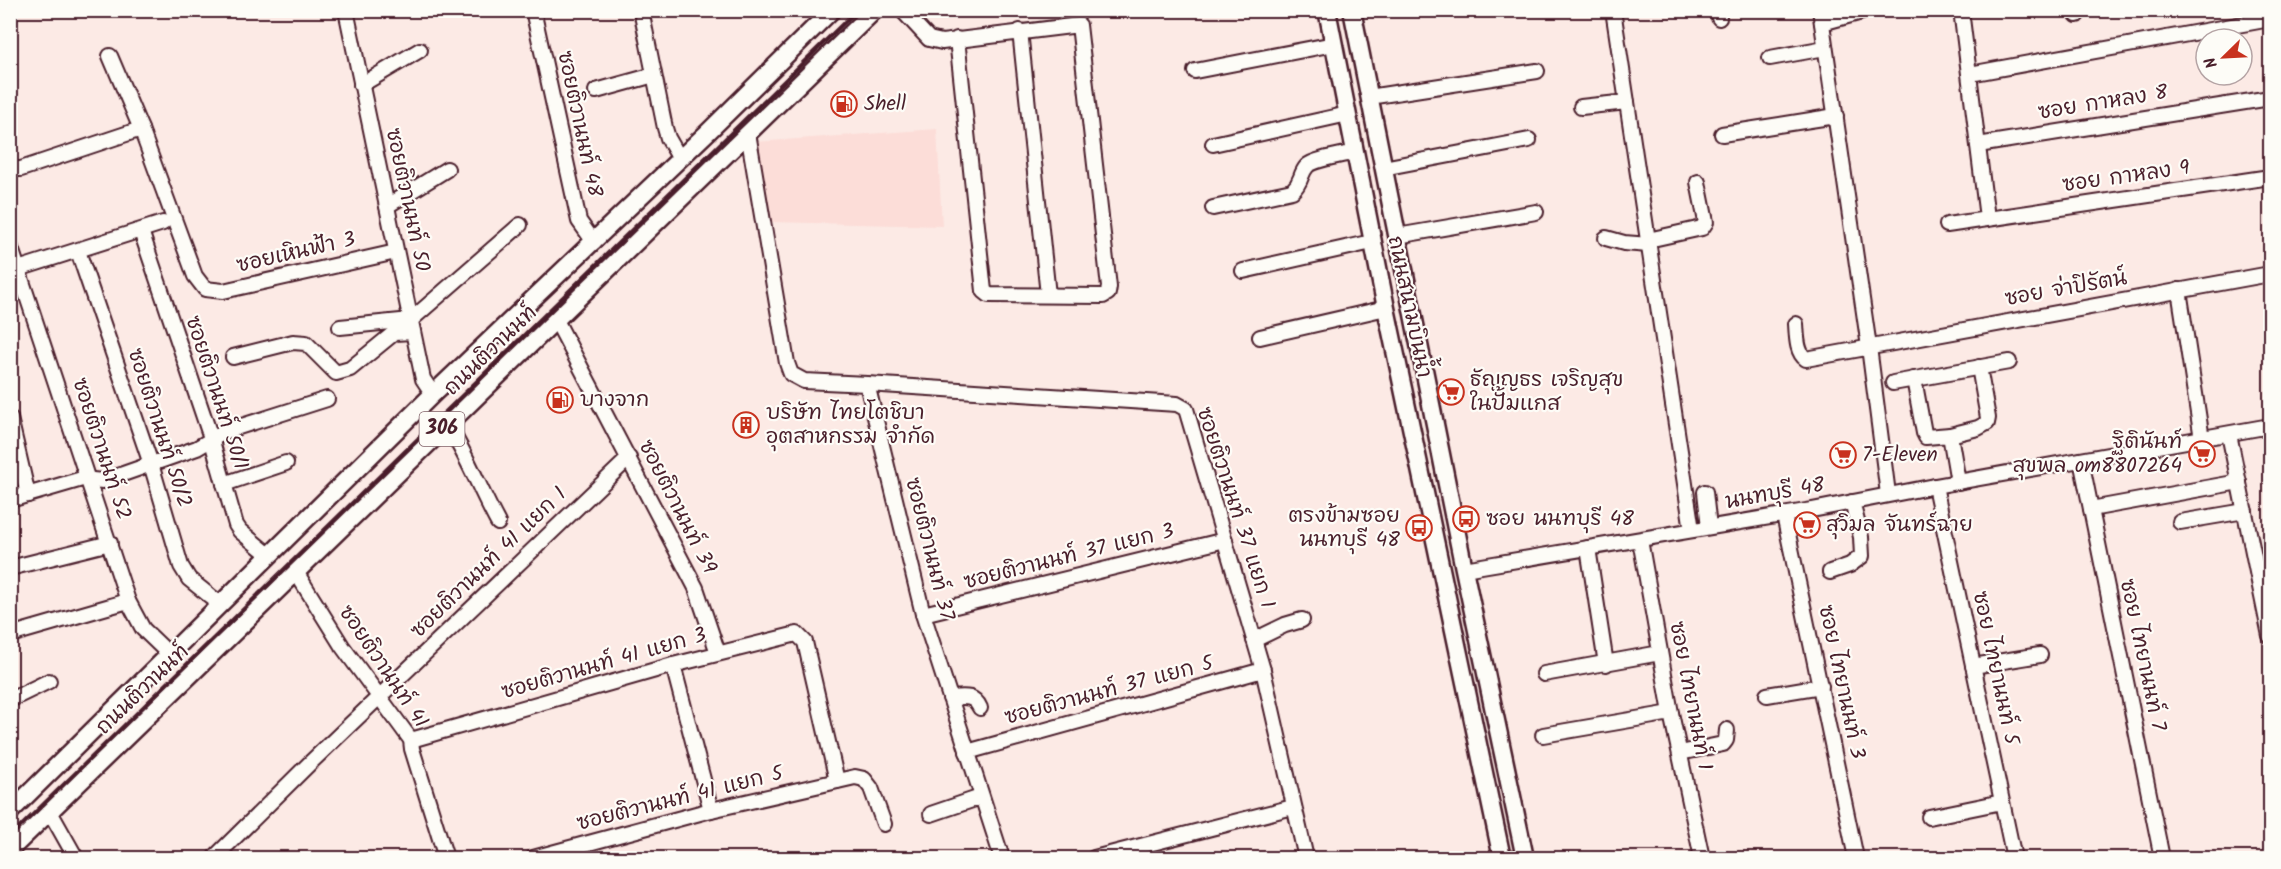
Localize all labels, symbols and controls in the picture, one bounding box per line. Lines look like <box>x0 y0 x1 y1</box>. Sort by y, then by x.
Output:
north arrow <box>2194 27 2254 87</box>
street label: ซอยติวานนท์ 48 <box>547 48 611 200</box>
text: N <box>2198 53 2225 72</box>
street label: ซอย กาหลง 8 <box>2036 76 2170 130</box>
place label: Shell <box>864 88 906 121</box>
fuel station icon: Shell <box>829 89 859 119</box>
street label: ซอยติวานนท์ 50 <box>376 125 438 275</box>
street label: ซอย กาหลง 9 <box>2060 152 2192 202</box>
street label: ซอยเหินฟ้า 3 <box>233 223 359 283</box>
street label: ถนนสนามบินน้ำ <box>1378 232 1444 381</box>
street label: ซอย จ่าปิรัตน์ <box>2002 262 2130 316</box>
street label: ถนนติวานนท์ <box>437 298 545 404</box>
street label: ซอยติวานนท์ 50/1 <box>176 312 256 474</box>
street label: ซอยติวานนท์ 50/2 <box>118 344 200 512</box>
place label: ธัญญธร เจริญสุข ในปั้มแกส <box>1470 364 1623 421</box>
street label: ซอยติวานนท์ 52 <box>62 374 140 524</box>
supermarket icon: ธัญญธร เจริญสุข ในปั้มแกส <box>1436 377 1466 407</box>
place label: บางจาก <box>580 384 649 417</box>
fuel station icon: บางจาก <box>545 385 575 415</box>
place label: บริษัท ไทยโตชิบา อุตสาหกรรม จำกัด <box>766 397 935 454</box>
street label: ซอยติวานนท์ 37 แยก 1 <box>1187 403 1283 613</box>
building icon: บริษัท ไทยโตชิบา อุตสาหกรรม จำกัด <box>731 410 761 440</box>
road number: 306 <box>420 412 464 446</box>
place label: ฐิตินันท์ สุขพล om8807264 <box>2012 426 2182 483</box>
street label: ซอยติวานนท์ 39 <box>629 434 725 580</box>
place label: 7-Eleven <box>1862 439 1938 472</box>
supermarket icon: ฐิตินันท์ สุขพล om8807264 <box>2187 439 2217 469</box>
supermarket icon: 7-Eleven <box>1828 440 1858 470</box>
street label: นนทบุรี 48 <box>1723 469 1828 519</box>
street label: ซอยติวานนท์ 37 <box>895 474 963 625</box>
street label: ซอยติวานนท์ 41 แยก 1 <box>403 479 575 647</box>
place label: ตรงข้ามซอย นนทบุรี 48 <box>1288 500 1400 557</box>
place label: ซอย นนทบุรี 48 <box>1486 503 1634 536</box>
bus stop icon: ซอย นนทบุรี 48 <box>1451 504 1481 534</box>
place label: สุวิมล จันทร์ฉาย <box>1826 509 1973 542</box>
supermarket icon: สุวิมล จันทร์ฉาย <box>1792 510 1822 540</box>
bus stop icon: ตรงข้ามซอย นนทบุรี 48 <box>1404 513 1434 543</box>
street label: ซอยติวานนท์ 37 แยก 3 <box>960 515 1178 599</box>
street label: ซอย ไทยานนท์ 7 <box>2110 576 2174 735</box>
street label: ซอย ไทยานนท์ 5 <box>1963 588 2028 749</box>
street label: ซอยติวานนท์ 41 <box>329 599 437 735</box>
street label: ซอย ไทยานนท์ 3 <box>1809 602 1873 762</box>
street label: ซอยติวานนท์ 41 แยก 3 <box>498 619 710 709</box>
street label: ซอย ไทยานนท์ 1 <box>1659 619 1721 773</box>
street label: ถนนติวานนท์ <box>89 637 197 743</box>
street label: ซอยติวานนท์ 37 แยก 5 <box>1001 647 1219 735</box>
street label: ซอยติวานนท์ 41 แยก 5 <box>574 757 788 841</box>

